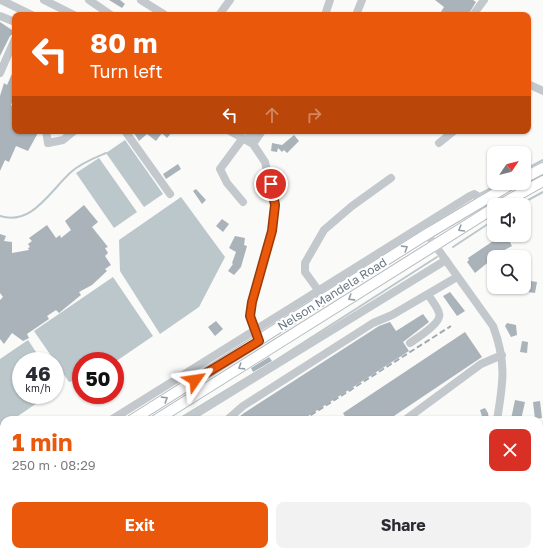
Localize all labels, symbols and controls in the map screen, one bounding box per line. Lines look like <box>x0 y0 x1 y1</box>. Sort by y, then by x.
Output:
text: 80 m <box>90 26 158 59</box>
icon: left <box>24 28 76 80</box>
text: Turn left <box>90 60 163 82</box>
icon: left <box>219 104 241 126</box>
icon: ahead <box>261 104 283 126</box>
icon: right <box>303 104 325 126</box>
north arrow <box>487 146 531 190</box>
map controls <box>487 146 531 294</box>
pin <box>254 167 288 201</box>
icon: arrive <box>260 173 282 195</box>
button: sound <box>487 198 531 242</box>
one-way arrow <box>458 224 465 231</box>
one-way arrow <box>401 246 408 253</box>
button: search <box>487 250 531 294</box>
street label: Nelson Mandela Road <box>275 254 389 334</box>
one-way arrow <box>348 293 355 300</box>
speed limit sign: 50 <box>72 352 124 404</box>
position arrow <box>174 359 216 401</box>
text: 46 <box>25 361 51 385</box>
one-way arrow <box>238 362 245 370</box>
text: km/h <box>25 382 51 394</box>
one-way arrow <box>161 397 168 404</box>
text: 1 min <box>12 427 72 456</box>
button: close <box>489 429 531 471</box>
text: 250 m · 08:29 <box>12 457 96 473</box>
button: Exit <box>12 502 268 548</box>
button: Share <box>276 502 531 548</box>

